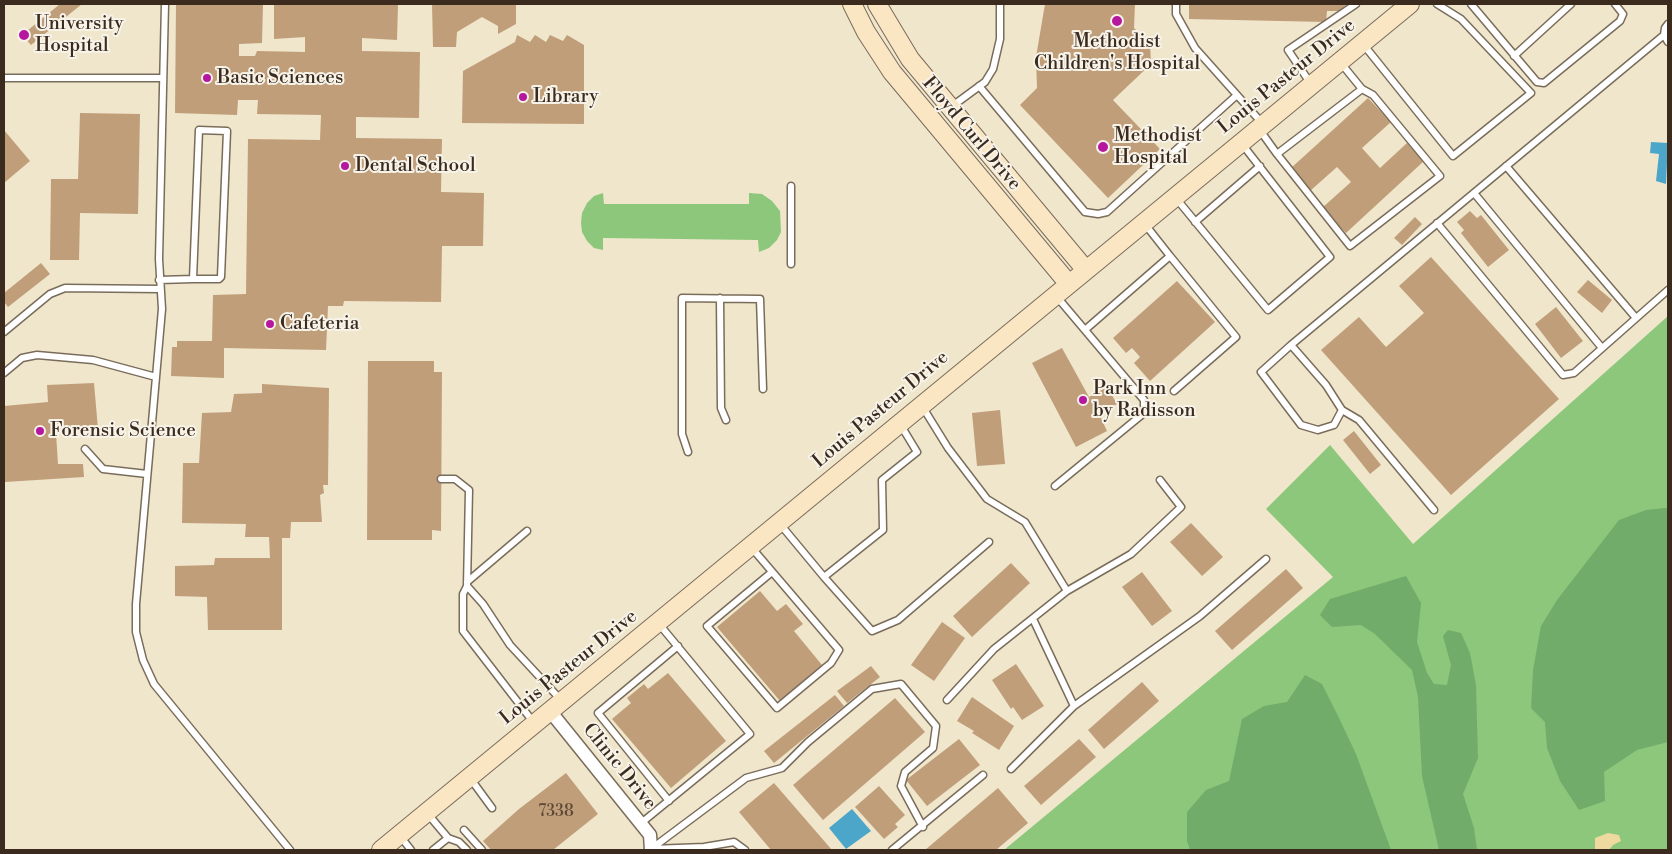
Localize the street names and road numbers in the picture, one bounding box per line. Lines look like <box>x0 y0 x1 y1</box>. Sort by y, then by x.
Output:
street label: Louis Pasteur Drive <box>1214 15 1360 139</box>
street label: Floyd Curl Drive <box>917 72 1025 196</box>
street label: Louis Pasteur Drive <box>808 347 954 473</box>
street label: Louis Pasteur Drive <box>496 606 642 730</box>
street label: Clinic Drive <box>577 719 661 815</box>

